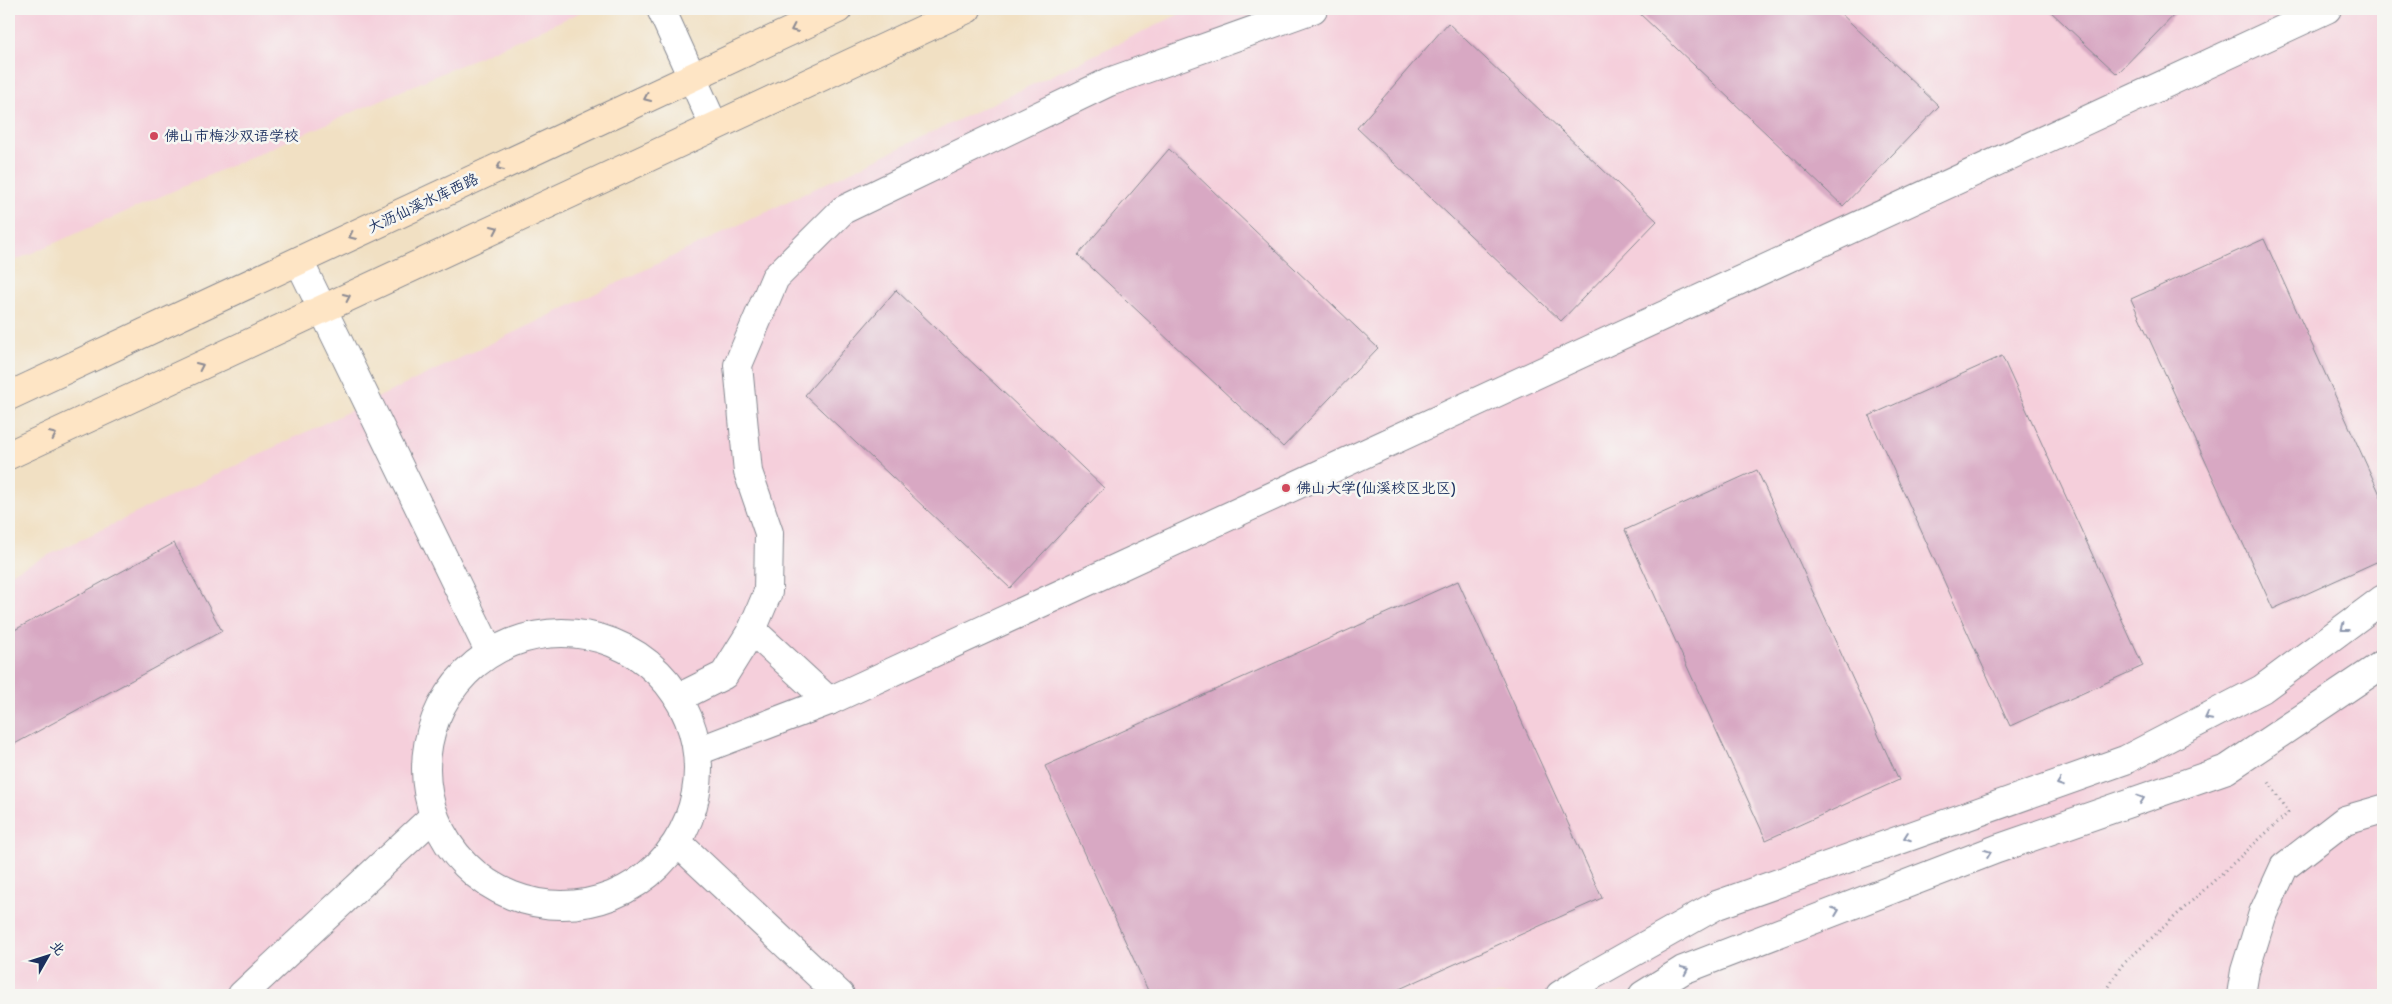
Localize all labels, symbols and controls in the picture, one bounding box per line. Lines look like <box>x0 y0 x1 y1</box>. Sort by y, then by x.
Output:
one-way arrow <box>790 23 799 34</box>
one-way arrow <box>643 92 652 102</box>
place label: 佛山市梅沙双语学校 <box>164 127 299 145</box>
marker: 佛山市梅沙双语学校 <box>148 130 160 142</box>
one-way arrow <box>496 161 505 171</box>
street label: 大沥仙溪水库西路 <box>365 169 481 237</box>
one-way arrow <box>490 224 499 235</box>
one-way arrow <box>348 230 357 240</box>
one-way arrow <box>342 293 351 304</box>
one-way arrow <box>195 362 204 372</box>
one-way arrow <box>48 430 57 441</box>
place label: 佛山大学(仙溪校区北区) <box>1296 479 1456 497</box>
marker: 佛山大学(仙溪校区北区) <box>1280 482 1292 494</box>
one-way arrow <box>2340 622 2350 631</box>
one-way arrow <box>2205 711 2214 721</box>
one-way arrow <box>2057 777 2065 787</box>
one-way arrow <box>2136 795 2145 805</box>
one-way arrow <box>1904 832 1912 842</box>
one-way arrow <box>1983 848 1991 858</box>
one-way arrow <box>1831 907 1840 917</box>
north arrow <box>22 932 72 982</box>
text: 北 <box>47 937 69 959</box>
one-way arrow <box>1680 966 1689 977</box>

